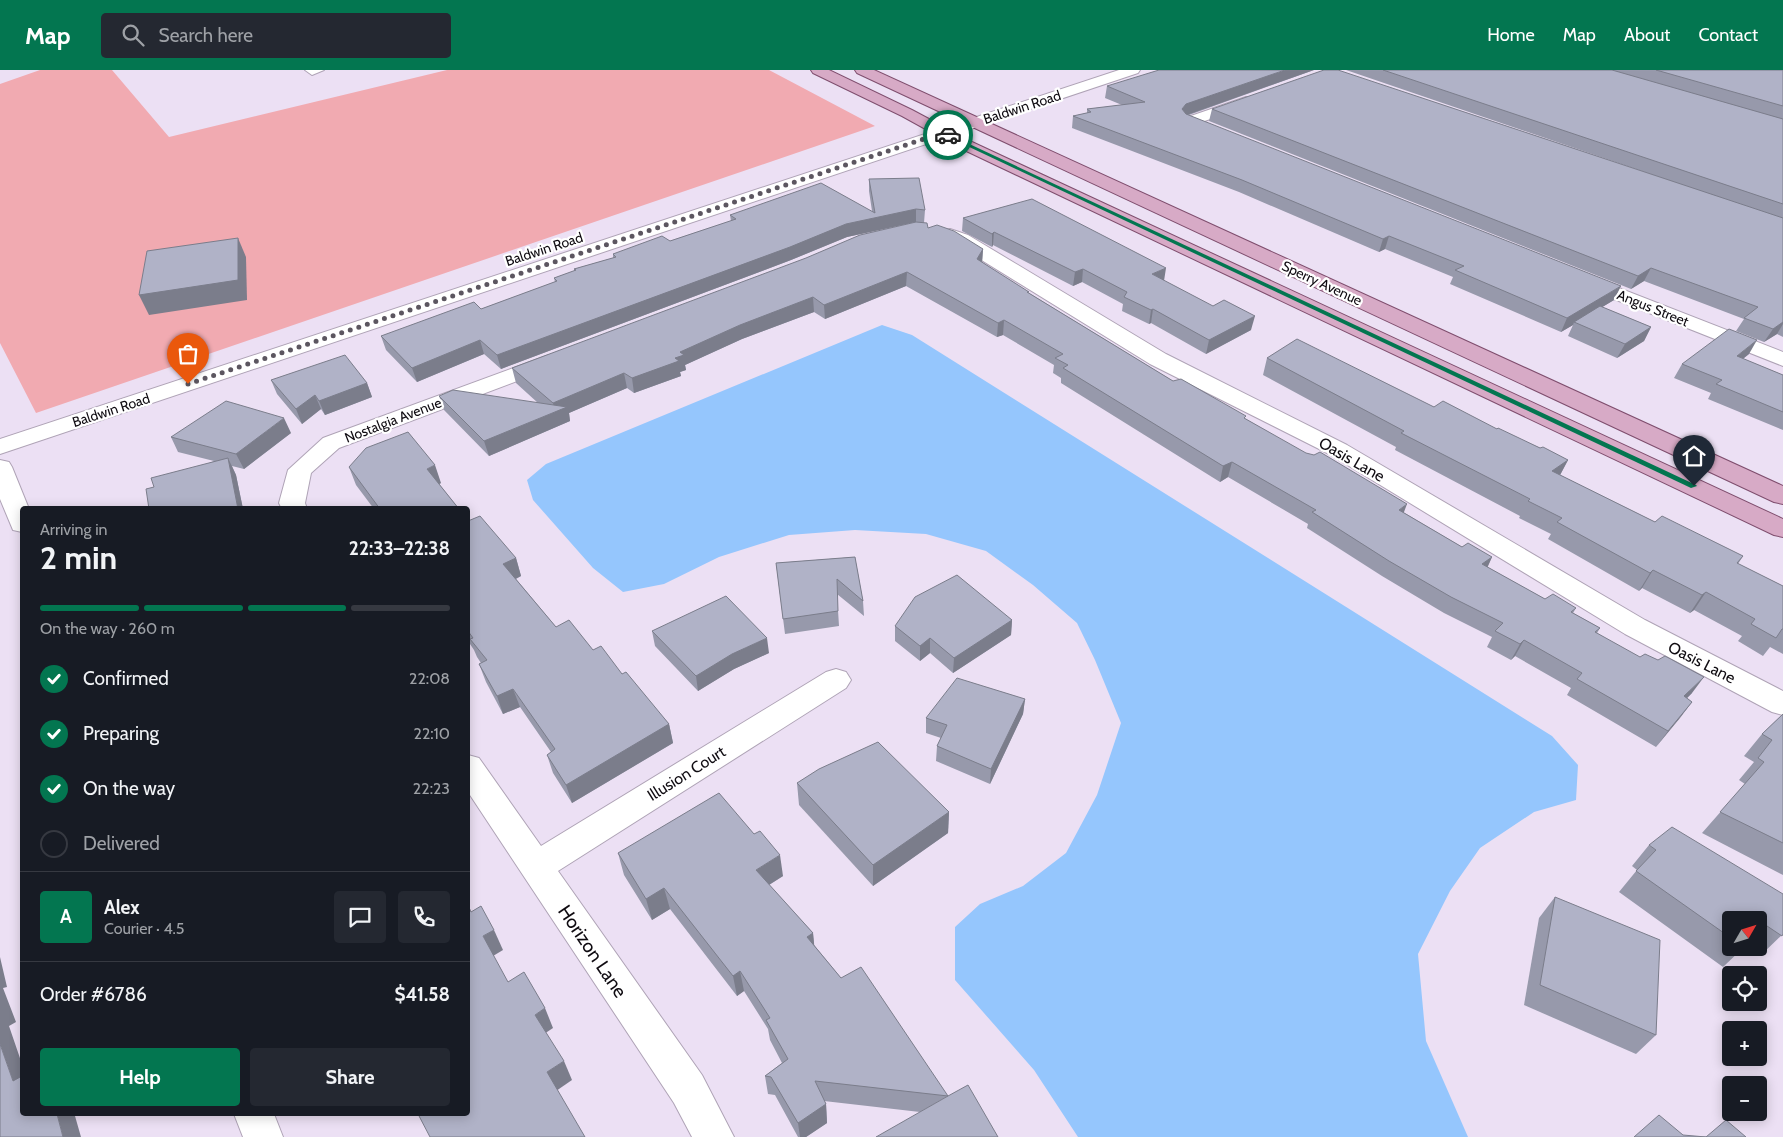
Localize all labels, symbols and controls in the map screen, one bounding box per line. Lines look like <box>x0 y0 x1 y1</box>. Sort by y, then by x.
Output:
search box <box>101 13 451 58</box>
text: Map <box>25 21 71 50</box>
icon: search <box>119 21 147 49</box>
text: Search here <box>159 24 253 47</box>
text: Home <box>1487 24 1535 46</box>
text: Map <box>1563 24 1596 46</box>
text: About <box>1624 24 1670 46</box>
text: Contact <box>1698 24 1758 46</box>
street label: Baldwin Road <box>981 86 1063 128</box>
courier <box>923 110 973 160</box>
icon: car <box>934 121 962 149</box>
street label: Baldwin Road <box>503 228 585 270</box>
street label: Sperry Avenue <box>1279 257 1365 309</box>
street label: Angus Street <box>1615 285 1692 331</box>
pin <box>167 333 209 384</box>
icon: bag <box>174 340 202 368</box>
street label: Baldwin Road <box>70 389 152 431</box>
street label: Nostalgia Avenue <box>342 393 444 447</box>
street label: Oasis Lane <box>1315 433 1388 486</box>
pin <box>1673 435 1715 486</box>
icon: home <box>1680 442 1708 470</box>
text: Arriving in <box>40 520 107 539</box>
text: 22:33–22:38 <box>349 537 450 560</box>
text: 2 min <box>40 538 117 577</box>
text: On the way · 260 m <box>40 619 175 638</box>
street label: Oasis Lane <box>1665 637 1739 687</box>
icon: check <box>40 665 68 693</box>
text: Confirmed <box>83 667 169 690</box>
text: 22:08 <box>409 669 450 688</box>
icon: check <box>40 720 68 748</box>
text: Preparing <box>83 722 159 745</box>
text: 22:10 <box>414 724 450 743</box>
street label: Illusion Court <box>644 742 729 805</box>
icon: check <box>40 775 68 803</box>
text: On the way <box>83 777 175 800</box>
text: 22:23 <box>413 779 450 798</box>
text: Delivered <box>83 832 160 855</box>
button: chat <box>334 891 386 943</box>
button: phone <box>398 891 450 943</box>
text: Alex <box>104 896 140 919</box>
street label: Horizon Lane <box>553 901 632 1002</box>
text: A <box>60 905 72 928</box>
north arrow <box>1722 911 1768 956</box>
map controls <box>1722 911 1767 1121</box>
text: Courier · 4.5 <box>104 919 185 938</box>
button: locate <box>1722 966 1767 1011</box>
text: Order #6786 <box>40 983 147 1006</box>
text: $41.58 <box>394 983 450 1006</box>
button: + <box>1722 1021 1767 1066</box>
button: Help <box>40 1048 240 1106</box>
button: Share <box>250 1048 450 1106</box>
button: − <box>1722 1076 1767 1121</box>

